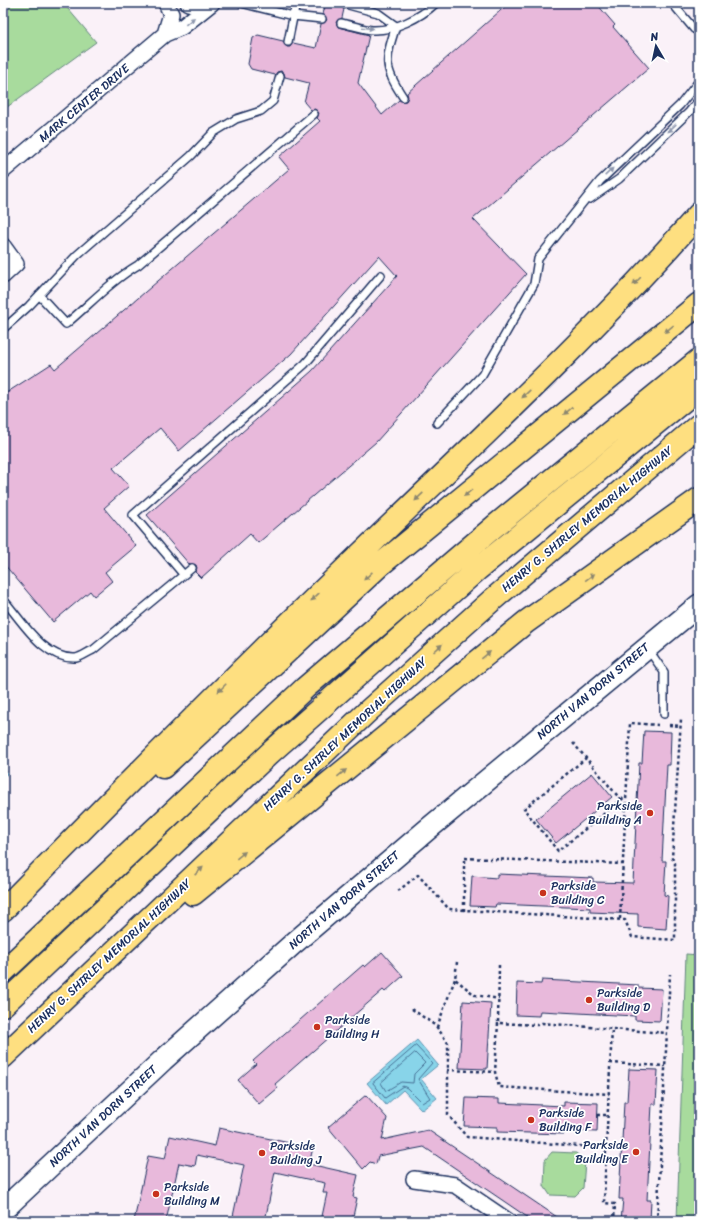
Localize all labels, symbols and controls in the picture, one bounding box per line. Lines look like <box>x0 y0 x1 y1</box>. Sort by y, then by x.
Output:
one-way arrow <box>184 16 195 25</box>
one-way arrow <box>362 25 374 31</box>
north arrow <box>636 26 676 66</box>
text: N <box>648 27 660 47</box>
street label: MARK CENTER DRIVE <box>33 57 136 148</box>
one-way arrow <box>667 123 677 133</box>
one-way arrow <box>604 167 614 177</box>
one-way arrow <box>632 276 642 286</box>
one-way arrow <box>663 324 674 333</box>
one-way arrow <box>521 389 531 399</box>
one-way arrow <box>563 407 574 415</box>
street label: HENRY G. SHIRLEY MEMORIAL HIGHWAY <box>496 439 679 598</box>
one-way arrow <box>462 489 473 498</box>
one-way arrow <box>414 493 424 502</box>
one-way arrow <box>363 572 373 581</box>
one-way arrow <box>584 573 595 581</box>
one-way arrow <box>310 593 320 602</box>
street label: NORTH VAN DORN STREET <box>531 636 656 745</box>
one-way arrow <box>432 644 443 653</box>
street label: HENRY G. SHIRLEY MEMORIAL HIGHWAY <box>257 650 433 817</box>
one-way arrow <box>481 651 491 660</box>
one-way arrow <box>217 683 227 693</box>
one-way arrow <box>337 768 347 777</box>
place label: Parkside Building A <box>588 795 642 831</box>
marker: Parkside Building A <box>645 808 655 818</box>
street label: NORTH VAN DORN STREET <box>283 844 406 955</box>
one-way arrow <box>236 851 247 859</box>
one-way arrow <box>194 866 204 875</box>
street label: HENRY G. SHIRLEY MEMORIAL HIGHWAY <box>21 872 197 1039</box>
place label: Parkside Building C <box>551 875 605 911</box>
marker: Parkside Building C <box>538 888 548 898</box>
place label: Parkside Building D <box>597 982 651 1018</box>
marker: Parkside Building D <box>584 995 594 1005</box>
place label: Parkside Building H <box>325 1009 380 1045</box>
marker: Parkside Building H <box>312 1022 322 1032</box>
street label: NORTH VAN DORN STREET <box>43 1059 163 1173</box>
place label: Parkside Building F <box>539 1102 592 1138</box>
marker: Parkside Building F <box>526 1115 536 1125</box>
place label: Parkside Building E <box>575 1134 629 1170</box>
place label: Parkside Building J <box>270 1135 322 1171</box>
marker: Parkside Building E <box>631 1147 641 1157</box>
marker: Parkside Building J <box>257 1148 267 1158</box>
place label: Parkside Building M <box>164 1176 220 1212</box>
marker: Parkside Building M <box>151 1189 161 1199</box>

